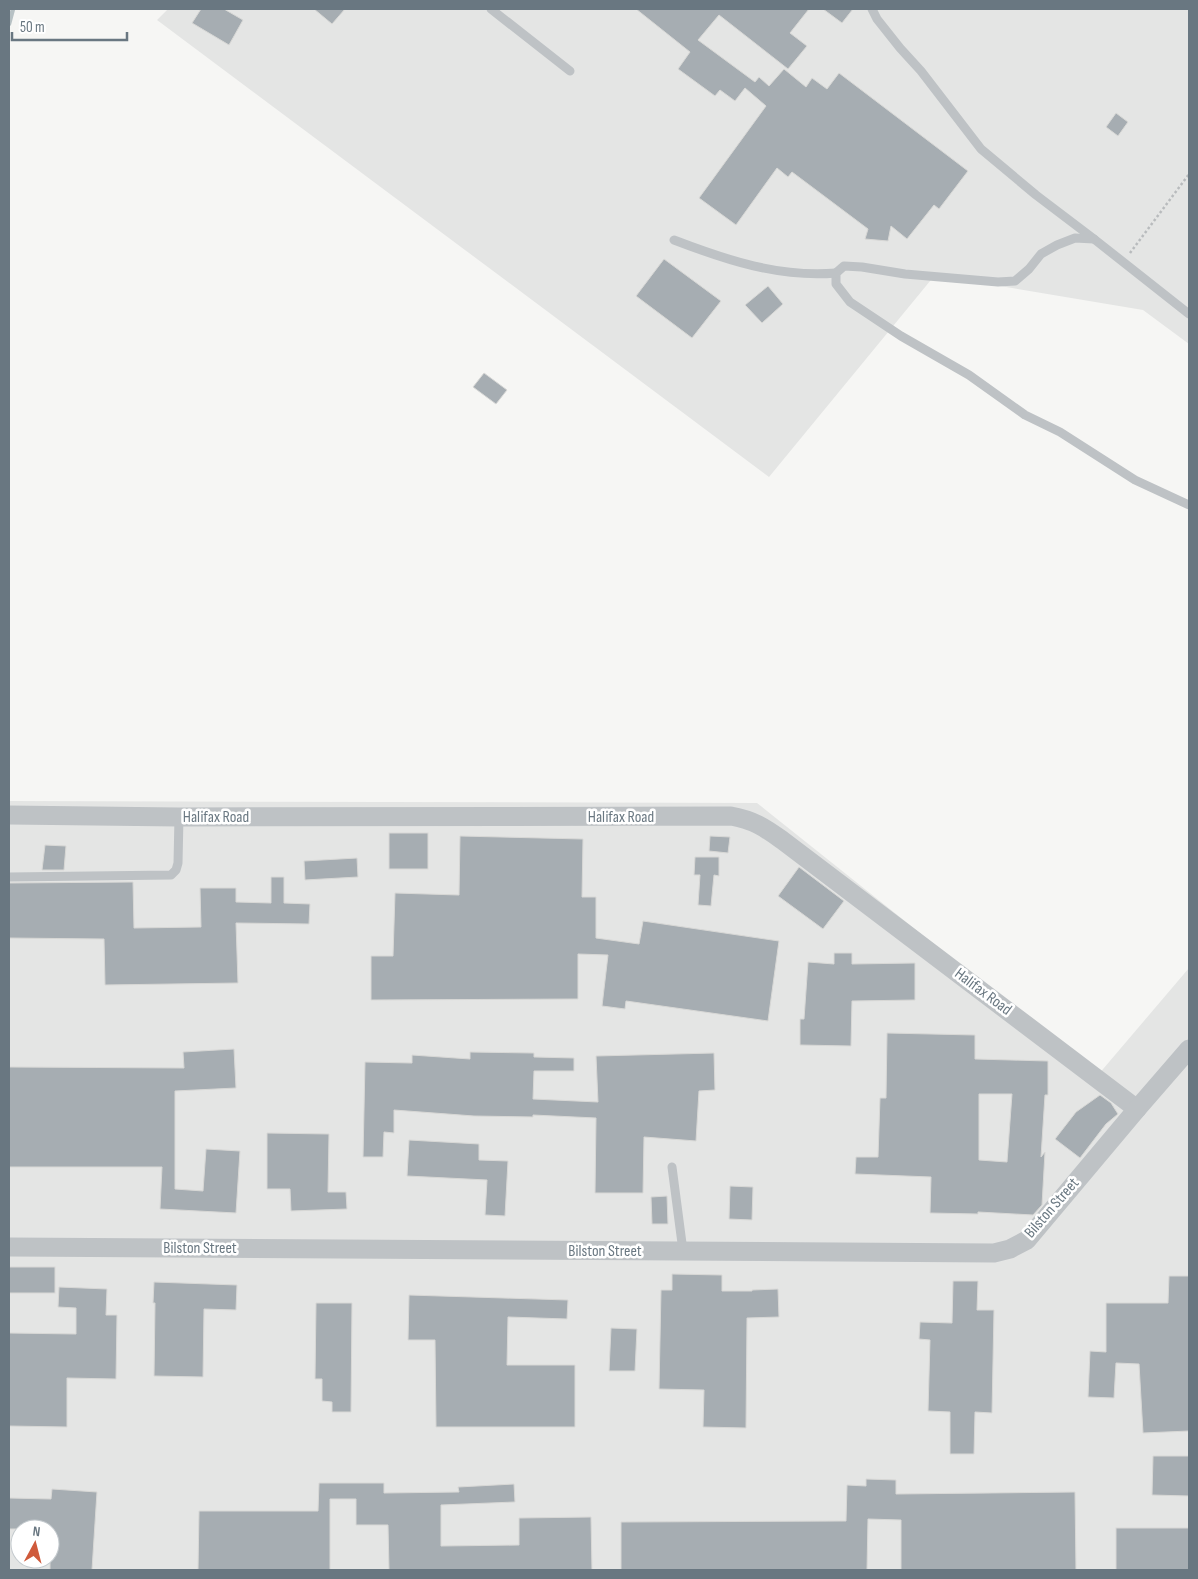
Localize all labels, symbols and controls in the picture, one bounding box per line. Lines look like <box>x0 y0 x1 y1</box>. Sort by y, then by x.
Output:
scale bar <box>12 10 128 42</box>
text: 50 m <box>20 18 45 37</box>
street label: Halifax Road <box>183 808 249 827</box>
street label: Halifax Road <box>588 808 654 827</box>
street label: Halifax Road <box>951 964 1015 1020</box>
street label: Bilston Street <box>1021 1174 1083 1242</box>
street label: Bilston Street <box>163 1239 237 1258</box>
street label: Bilston Street <box>568 1242 642 1261</box>
north arrow <box>10 1519 60 1569</box>
text: N <box>32 1523 41 1540</box>

